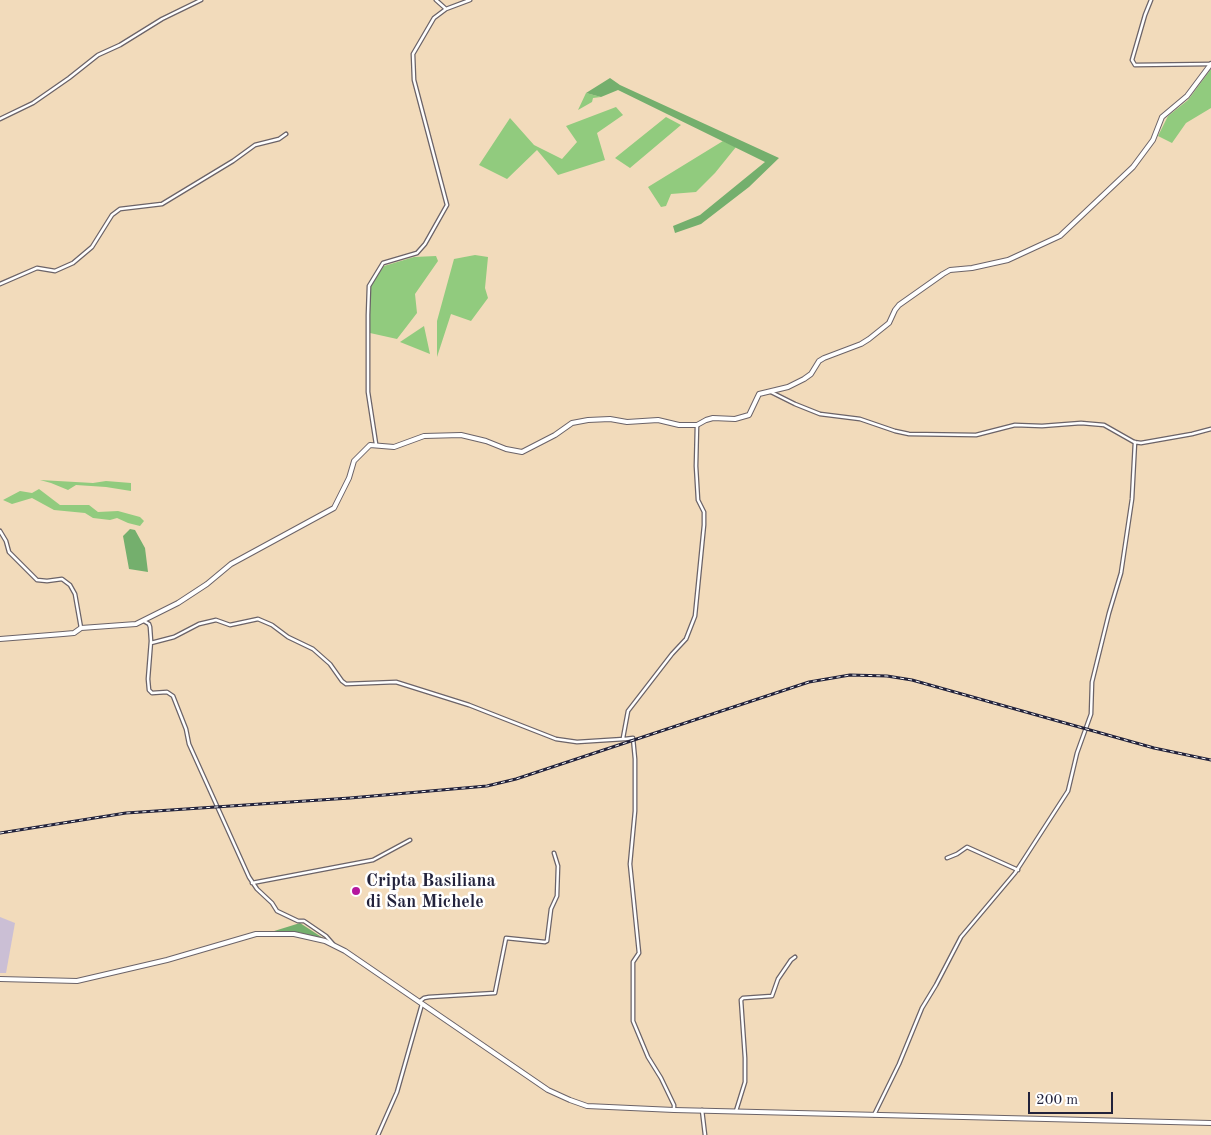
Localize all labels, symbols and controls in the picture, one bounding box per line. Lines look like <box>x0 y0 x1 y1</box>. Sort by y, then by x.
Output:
place label: Cripta Basiliana di San Michele <box>366 870 496 912</box>
marker: Cripta Basiliana di San Michele <box>350 885 362 897</box>
scale bar <box>1031 1082 1116 1114</box>
text: 200 m <box>1036 1093 1078 1108</box>

